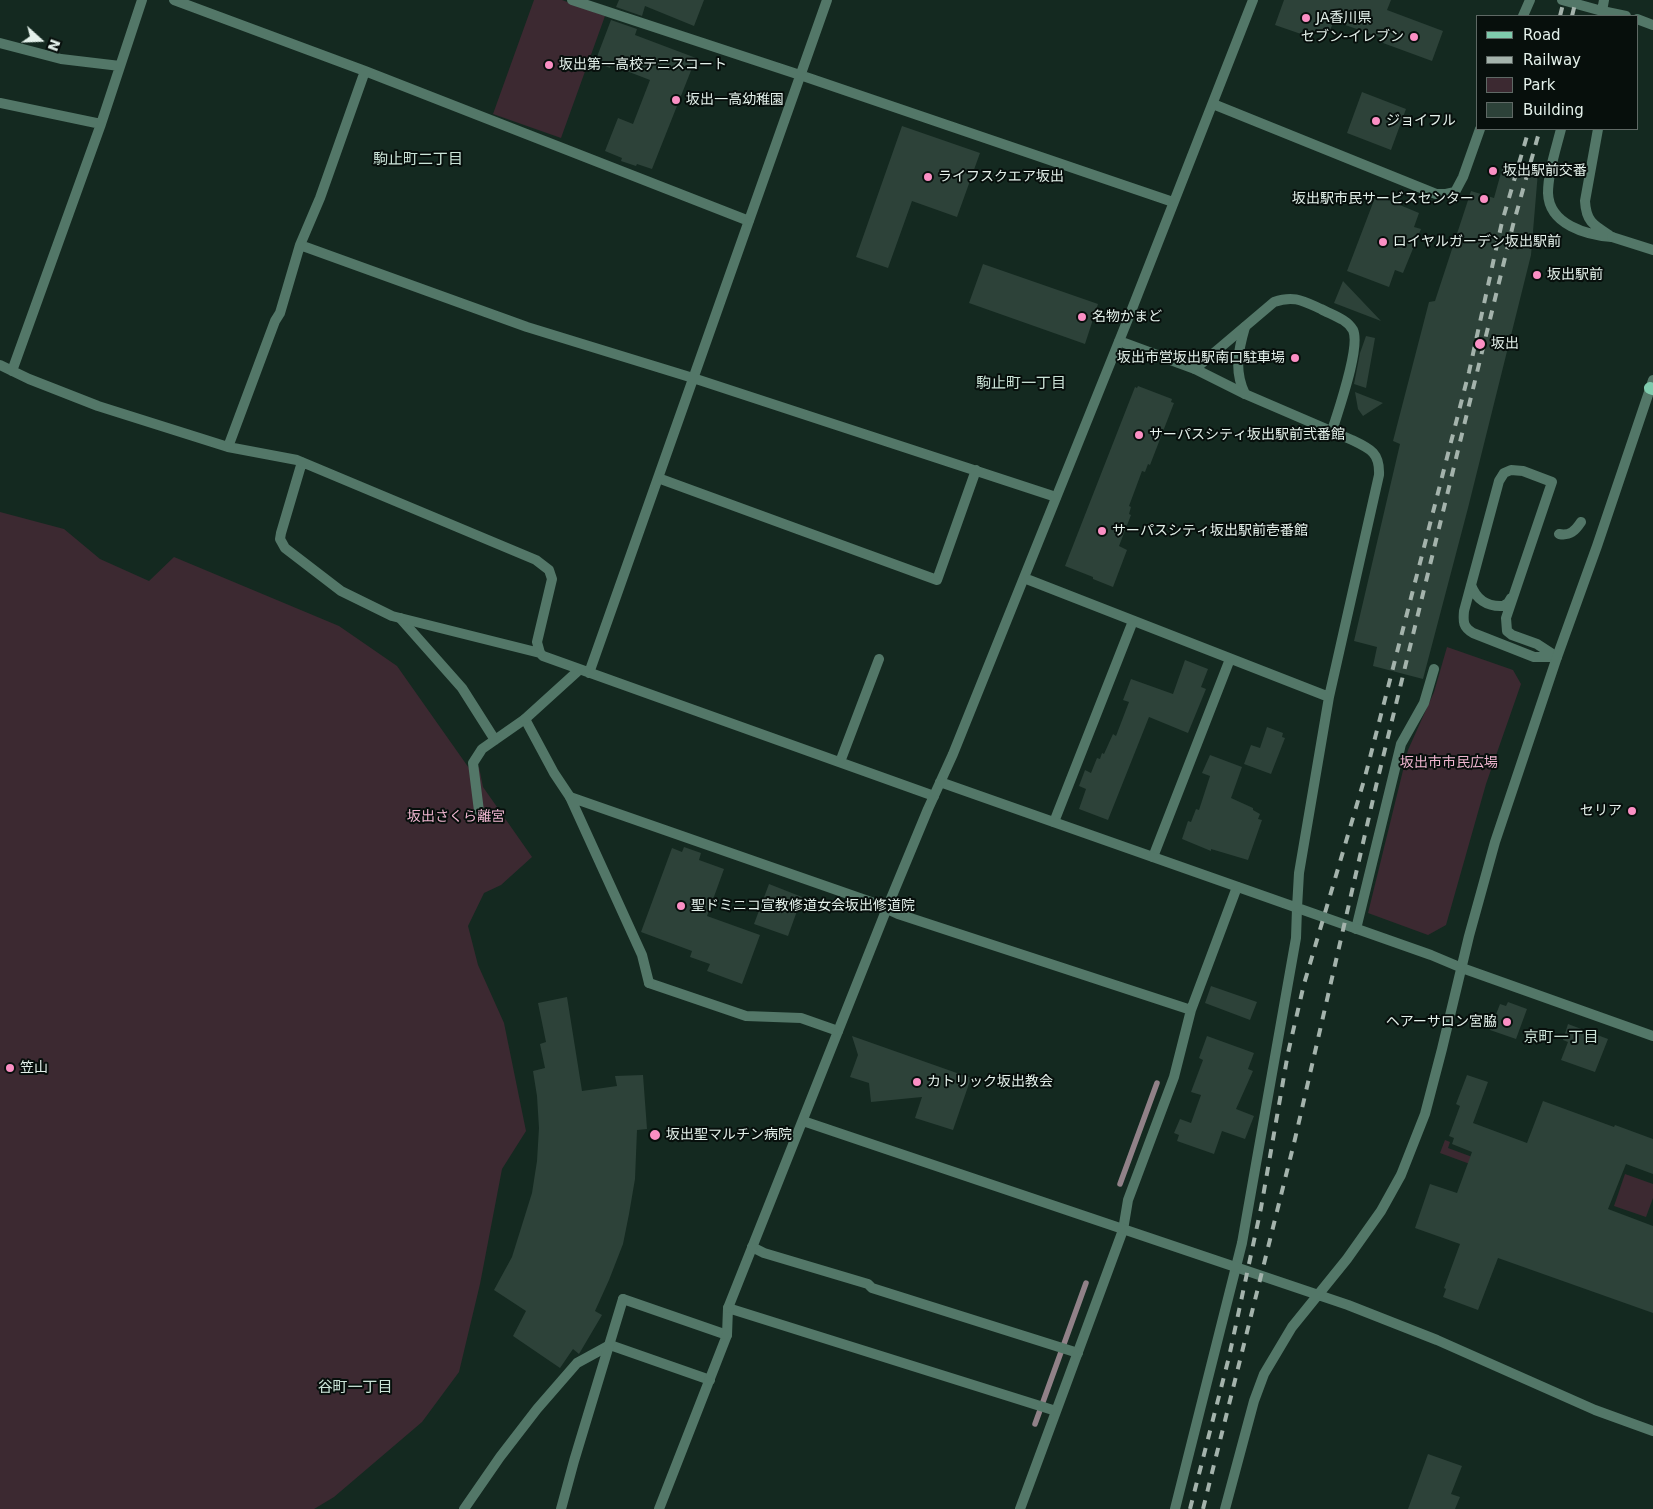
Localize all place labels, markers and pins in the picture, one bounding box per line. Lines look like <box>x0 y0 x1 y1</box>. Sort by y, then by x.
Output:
place label: JA香川県 <box>1316 10 1371 26</box>
marker: JA香川県 <box>1300 12 1312 24</box>
place label: セブン-イレブン <box>1301 29 1404 45</box>
marker: セブン-イレブン <box>1408 31 1420 43</box>
place label: 坂出第一高校テニスコート <box>559 57 727 73</box>
marker: 坂出第一高校テニスコート <box>543 59 555 71</box>
place label: 坂出一高幼稚園 <box>686 92 784 108</box>
marker: 坂出一高幼稚園 <box>670 94 682 106</box>
place label: ジョイフル <box>1386 113 1456 129</box>
marker: ジョイフル <box>1370 115 1382 127</box>
place label: 坂出駅前交番 <box>1503 163 1587 179</box>
marker: 坂出駅前交番 <box>1487 165 1499 177</box>
place label: ライフスクエア坂出 <box>938 169 1064 185</box>
marker: ライフスクエア坂出 <box>922 171 934 183</box>
place label: 坂出駅市民サービスセンター <box>1292 191 1474 207</box>
marker: 坂出駅市民サービスセンター <box>1478 193 1490 205</box>
place label: ロイヤルガーデン坂出駅前 <box>1393 234 1561 250</box>
marker: ロイヤルガーデン坂出駅前 <box>1377 236 1389 248</box>
place label: 坂出駅前 <box>1547 267 1603 283</box>
marker: 坂出駅前 <box>1531 269 1543 281</box>
place label: 名物かまど <box>1092 309 1162 325</box>
marker: 名物かまど <box>1076 311 1088 323</box>
place label: 坂出 <box>1491 336 1519 352</box>
marker: 坂出 <box>1473 337 1487 351</box>
place label: 坂出市営坂出駅南口駐車場 <box>1117 350 1285 366</box>
marker: 坂出市営坂出駅南口駐車場 <box>1289 352 1301 364</box>
place label: サーパスシティ坂出駅前弐番館 <box>1149 427 1345 443</box>
marker: サーパスシティ坂出駅前弐番館 <box>1133 429 1145 441</box>
place label: サーパスシティ坂出駅前壱番館 <box>1112 523 1308 539</box>
marker: サーパスシティ坂出駅前壱番館 <box>1096 525 1108 537</box>
place label: セリア <box>1580 803 1622 819</box>
marker: セリア <box>1626 805 1638 817</box>
place label: 聖ドミニコ宣教修道女会坂出修道院 <box>691 898 915 914</box>
marker: 聖ドミニコ宣教修道女会坂出修道院 <box>675 900 687 912</box>
place label: ヘアーサロン宮脇 <box>1386 1014 1497 1030</box>
marker: ヘアーサロン宮脇 <box>1501 1016 1513 1028</box>
place label: 笠山 <box>20 1060 48 1076</box>
marker: 笠山 <box>4 1062 16 1074</box>
place label: カトリック坂出教会 <box>927 1074 1053 1090</box>
marker: カトリック坂出教会 <box>911 1076 923 1088</box>
place label: 坂出聖マルチン病院 <box>666 1127 792 1143</box>
marker: 坂出聖マルチン病院 <box>648 1128 662 1142</box>

